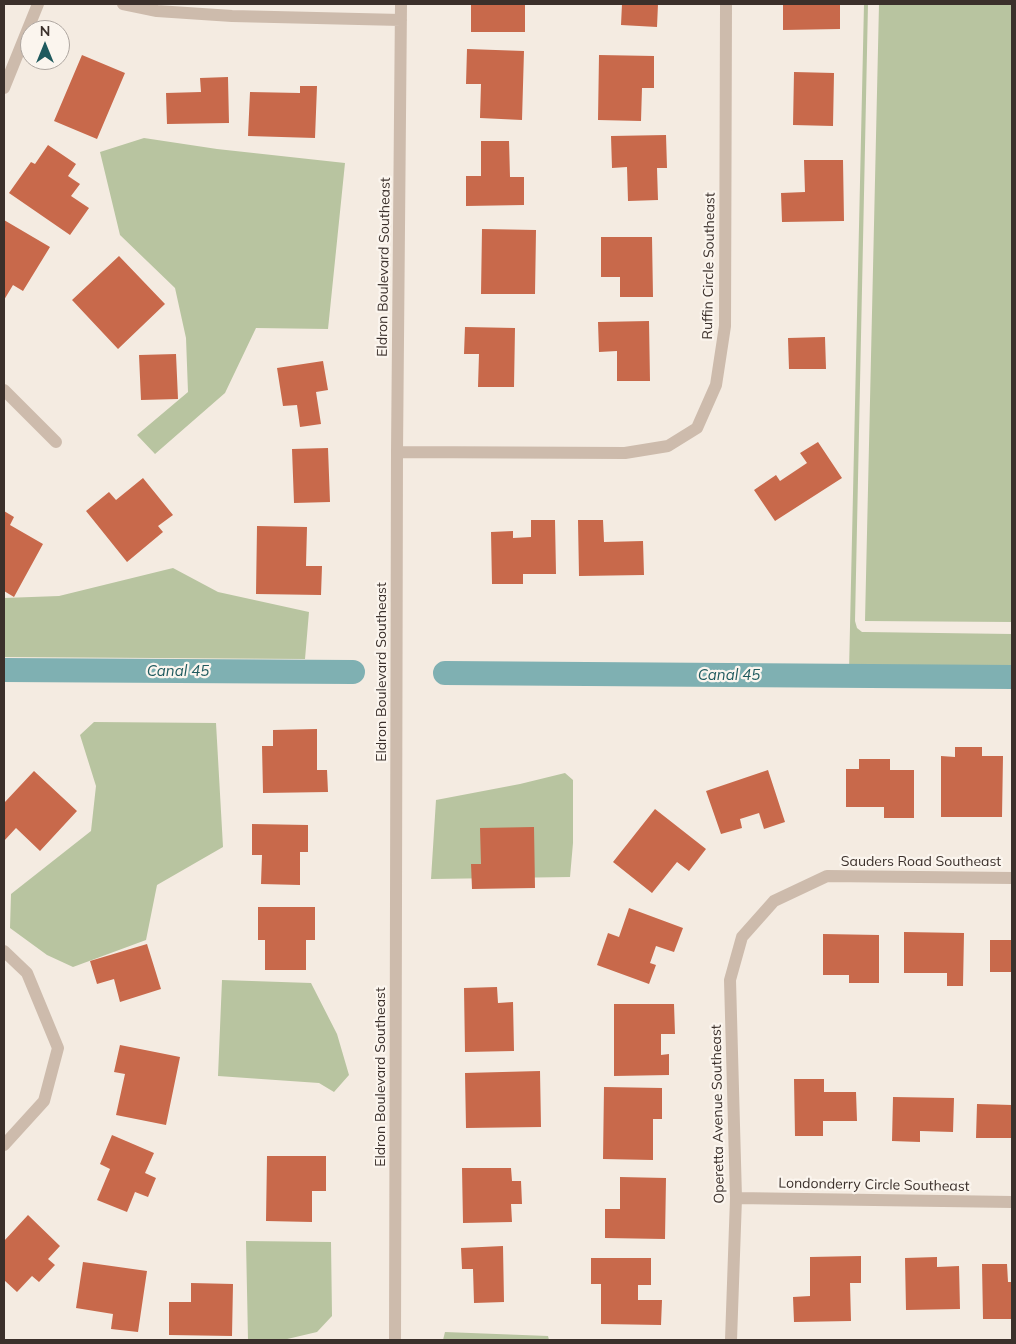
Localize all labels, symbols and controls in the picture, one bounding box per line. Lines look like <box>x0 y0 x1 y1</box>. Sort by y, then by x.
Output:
north arrow <box>20 20 70 70</box>
text: N <box>40 22 50 40</box>
street label: Eldron Boulevard Southeast <box>374 177 394 357</box>
street label: Ruffin Circle Southeast <box>699 192 719 340</box>
street label: Eldron Boulevard Southeast <box>374 582 390 762</box>
water label: Canal 45 <box>147 662 209 680</box>
water label: Canal 45 <box>698 666 760 684</box>
street label: Sauders Road Southeast <box>841 854 1001 870</box>
street label: Eldron Boulevard Southeast <box>373 987 389 1167</box>
street label: Operetta Avenue Southeast <box>708 1024 728 1204</box>
street label: Londonderry Circle Southeast <box>778 1175 970 1195</box>

